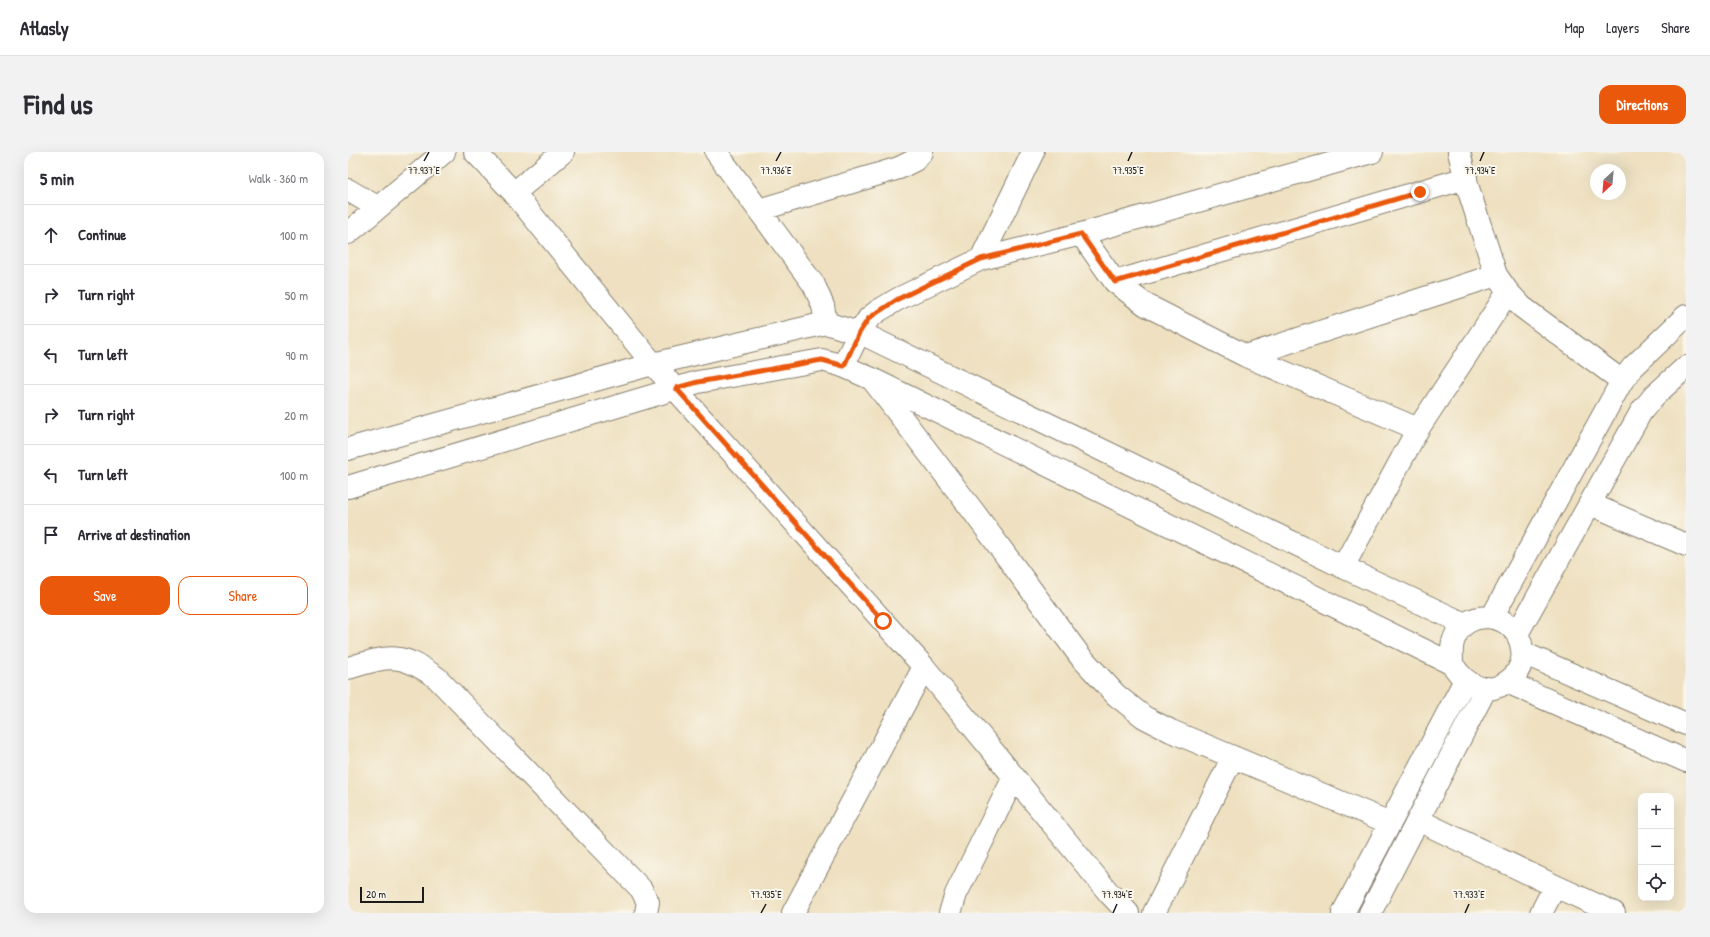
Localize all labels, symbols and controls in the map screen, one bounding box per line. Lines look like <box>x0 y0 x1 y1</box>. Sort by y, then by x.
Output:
text: Atlasly <box>20 15 69 41</box>
text: Map <box>1564 18 1584 37</box>
text: Layers <box>1606 18 1639 37</box>
text: Share <box>1661 18 1690 37</box>
text: Find us <box>24 85 93 123</box>
button: Directions <box>1599 85 1686 124</box>
text: 77.937°E <box>408 164 441 177</box>
text: 77.936°E <box>761 164 792 177</box>
text: 77.935°E <box>1112 164 1144 177</box>
text: 77.934°E <box>1465 164 1496 177</box>
north arrow <box>1590 164 1626 200</box>
text: 5 min <box>40 167 74 190</box>
text: Walk · 360 m <box>249 169 308 187</box>
route end <box>1411 183 1429 201</box>
icon: ahead <box>40 224 62 246</box>
text: Continue <box>78 224 126 245</box>
text: 100 m <box>280 226 308 244</box>
icon: right <box>40 284 62 306</box>
text: Turn right <box>78 284 134 305</box>
text: 50 m <box>285 286 308 304</box>
icon: left <box>40 344 62 366</box>
text: Turn left <box>78 344 128 365</box>
text: 90 m <box>286 346 308 364</box>
icon: right <box>40 404 62 426</box>
text: Turn right <box>78 404 134 425</box>
text: 20 m <box>284 406 308 424</box>
icon: left <box>40 464 62 486</box>
text: Turn left <box>78 464 128 485</box>
text: 100 m <box>280 466 308 484</box>
icon: arrive <box>40 524 62 546</box>
text: Arrive at destination <box>78 524 190 545</box>
button: Save <box>40 576 170 615</box>
button: Share <box>178 576 308 615</box>
route start <box>874 612 892 630</box>
map controls <box>1638 793 1674 901</box>
button: + <box>1638 793 1674 829</box>
button: − <box>1638 829 1674 865</box>
button: locate <box>1638 865 1674 901</box>
scale bar <box>360 885 424 904</box>
text: 20 m <box>366 887 386 901</box>
text: 77.935°E <box>750 888 782 901</box>
text: 77.934°E <box>1102 888 1133 901</box>
text: 77.933°E <box>1453 888 1485 901</box>

